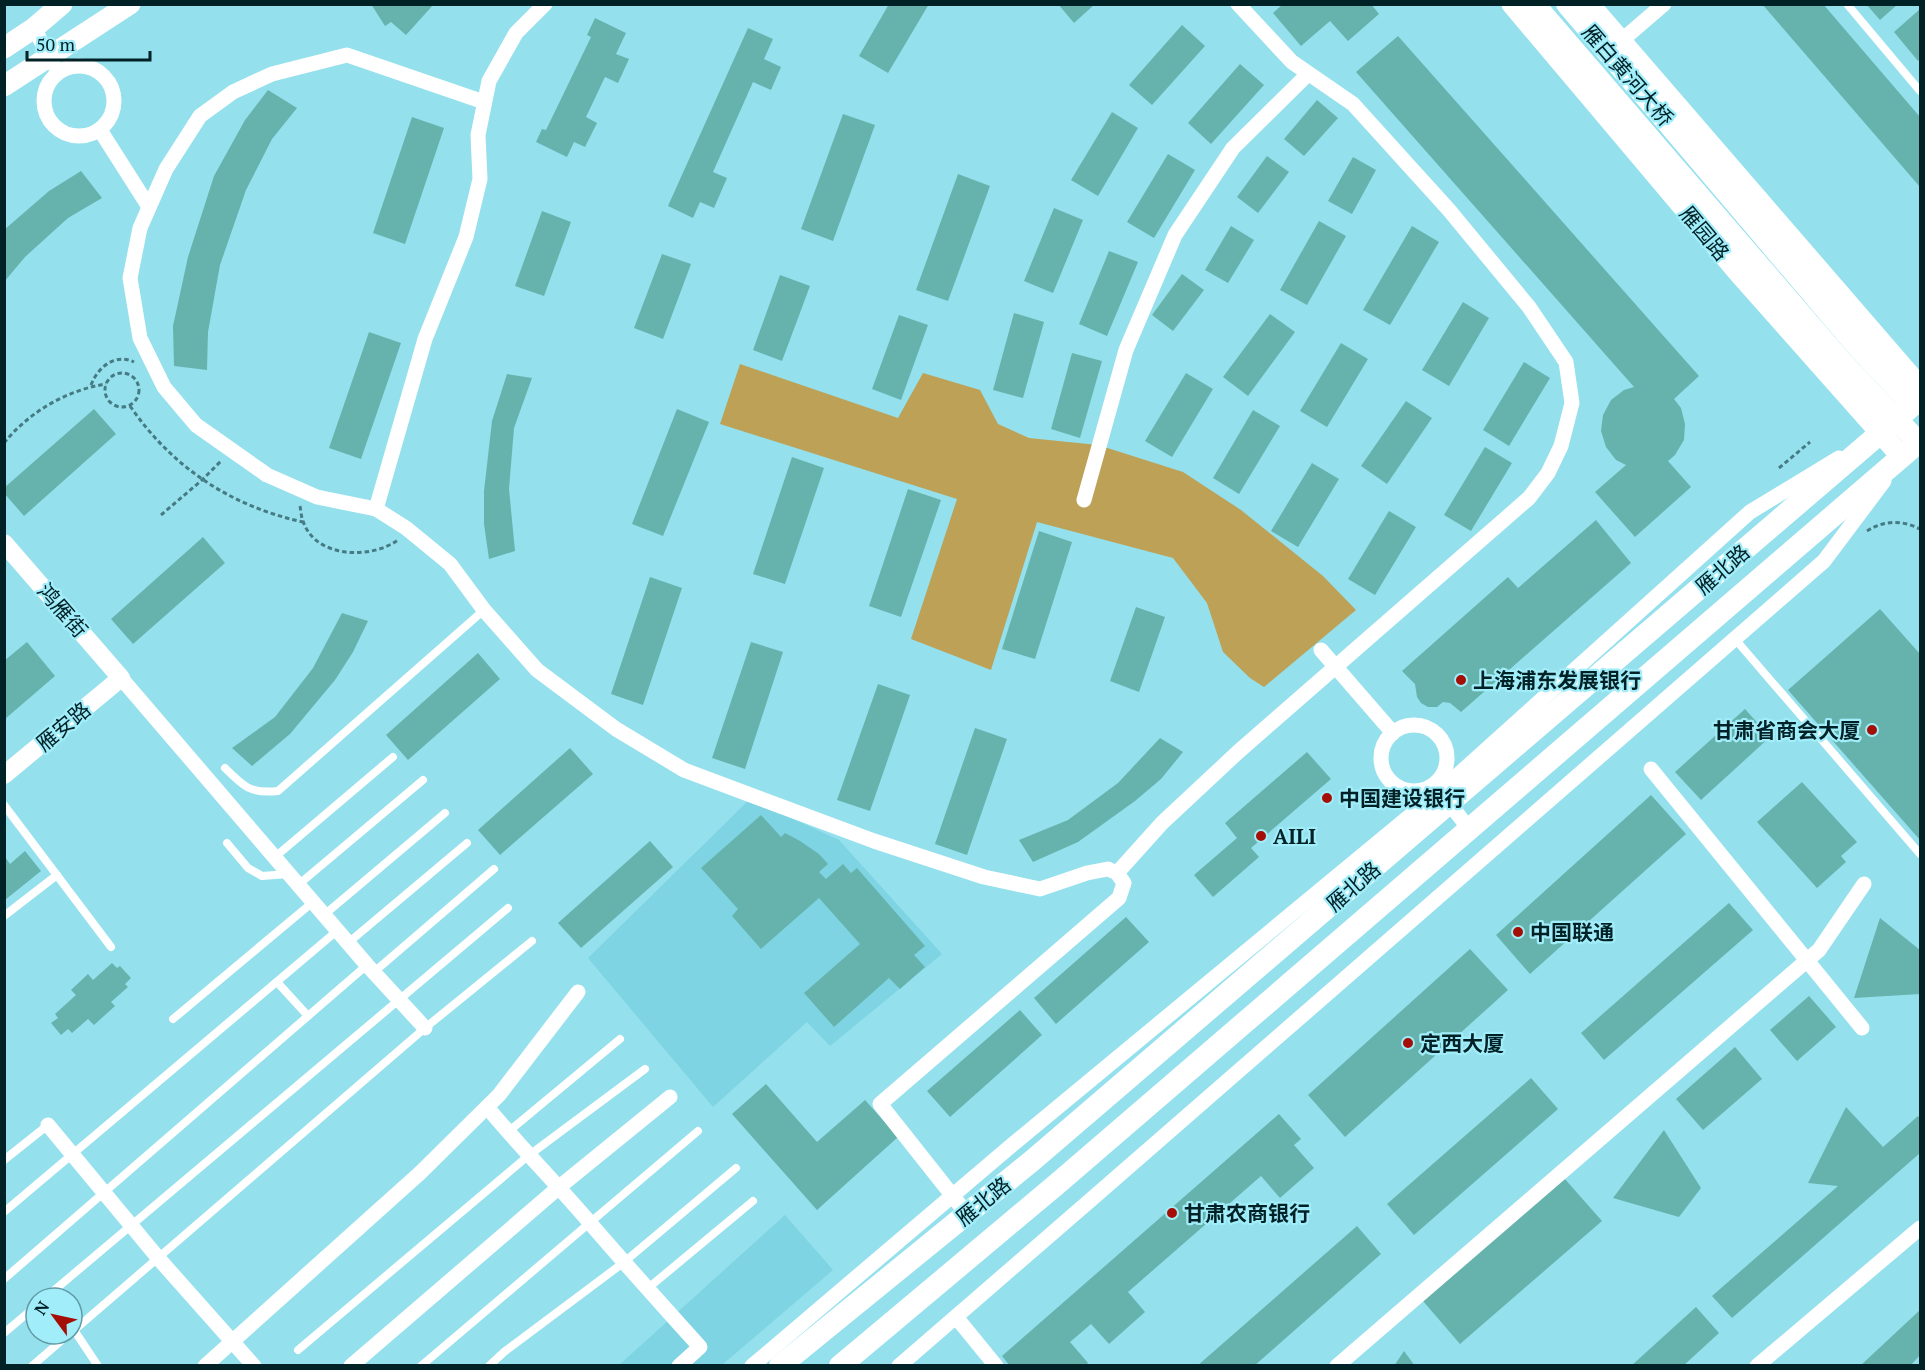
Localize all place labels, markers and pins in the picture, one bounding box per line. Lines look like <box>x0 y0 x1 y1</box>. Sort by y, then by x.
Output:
place label: 上海浦东发展银行 <box>1473 666 1641 694</box>
marker: 上海浦东发展银行 <box>1454 673 1468 687</box>
place label: 甘肃省商会大厦 <box>1713 716 1860 744</box>
marker: 甘肃省商会大厦 <box>1865 723 1879 737</box>
place label: 中国建设银行 <box>1339 784 1465 812</box>
marker: 中国建设银行 <box>1320 791 1334 805</box>
place label: AILI <box>1273 822 1316 850</box>
marker: AILI <box>1254 829 1268 843</box>
place label: 中国联通 <box>1530 918 1614 946</box>
marker: 中国联通 <box>1511 925 1525 939</box>
place label: 定西大厦 <box>1420 1029 1504 1057</box>
marker: 定西大厦 <box>1401 1036 1415 1050</box>
place label: 甘肃农商银行 <box>1184 1199 1310 1227</box>
marker: 甘肃农商银行 <box>1165 1206 1179 1220</box>

